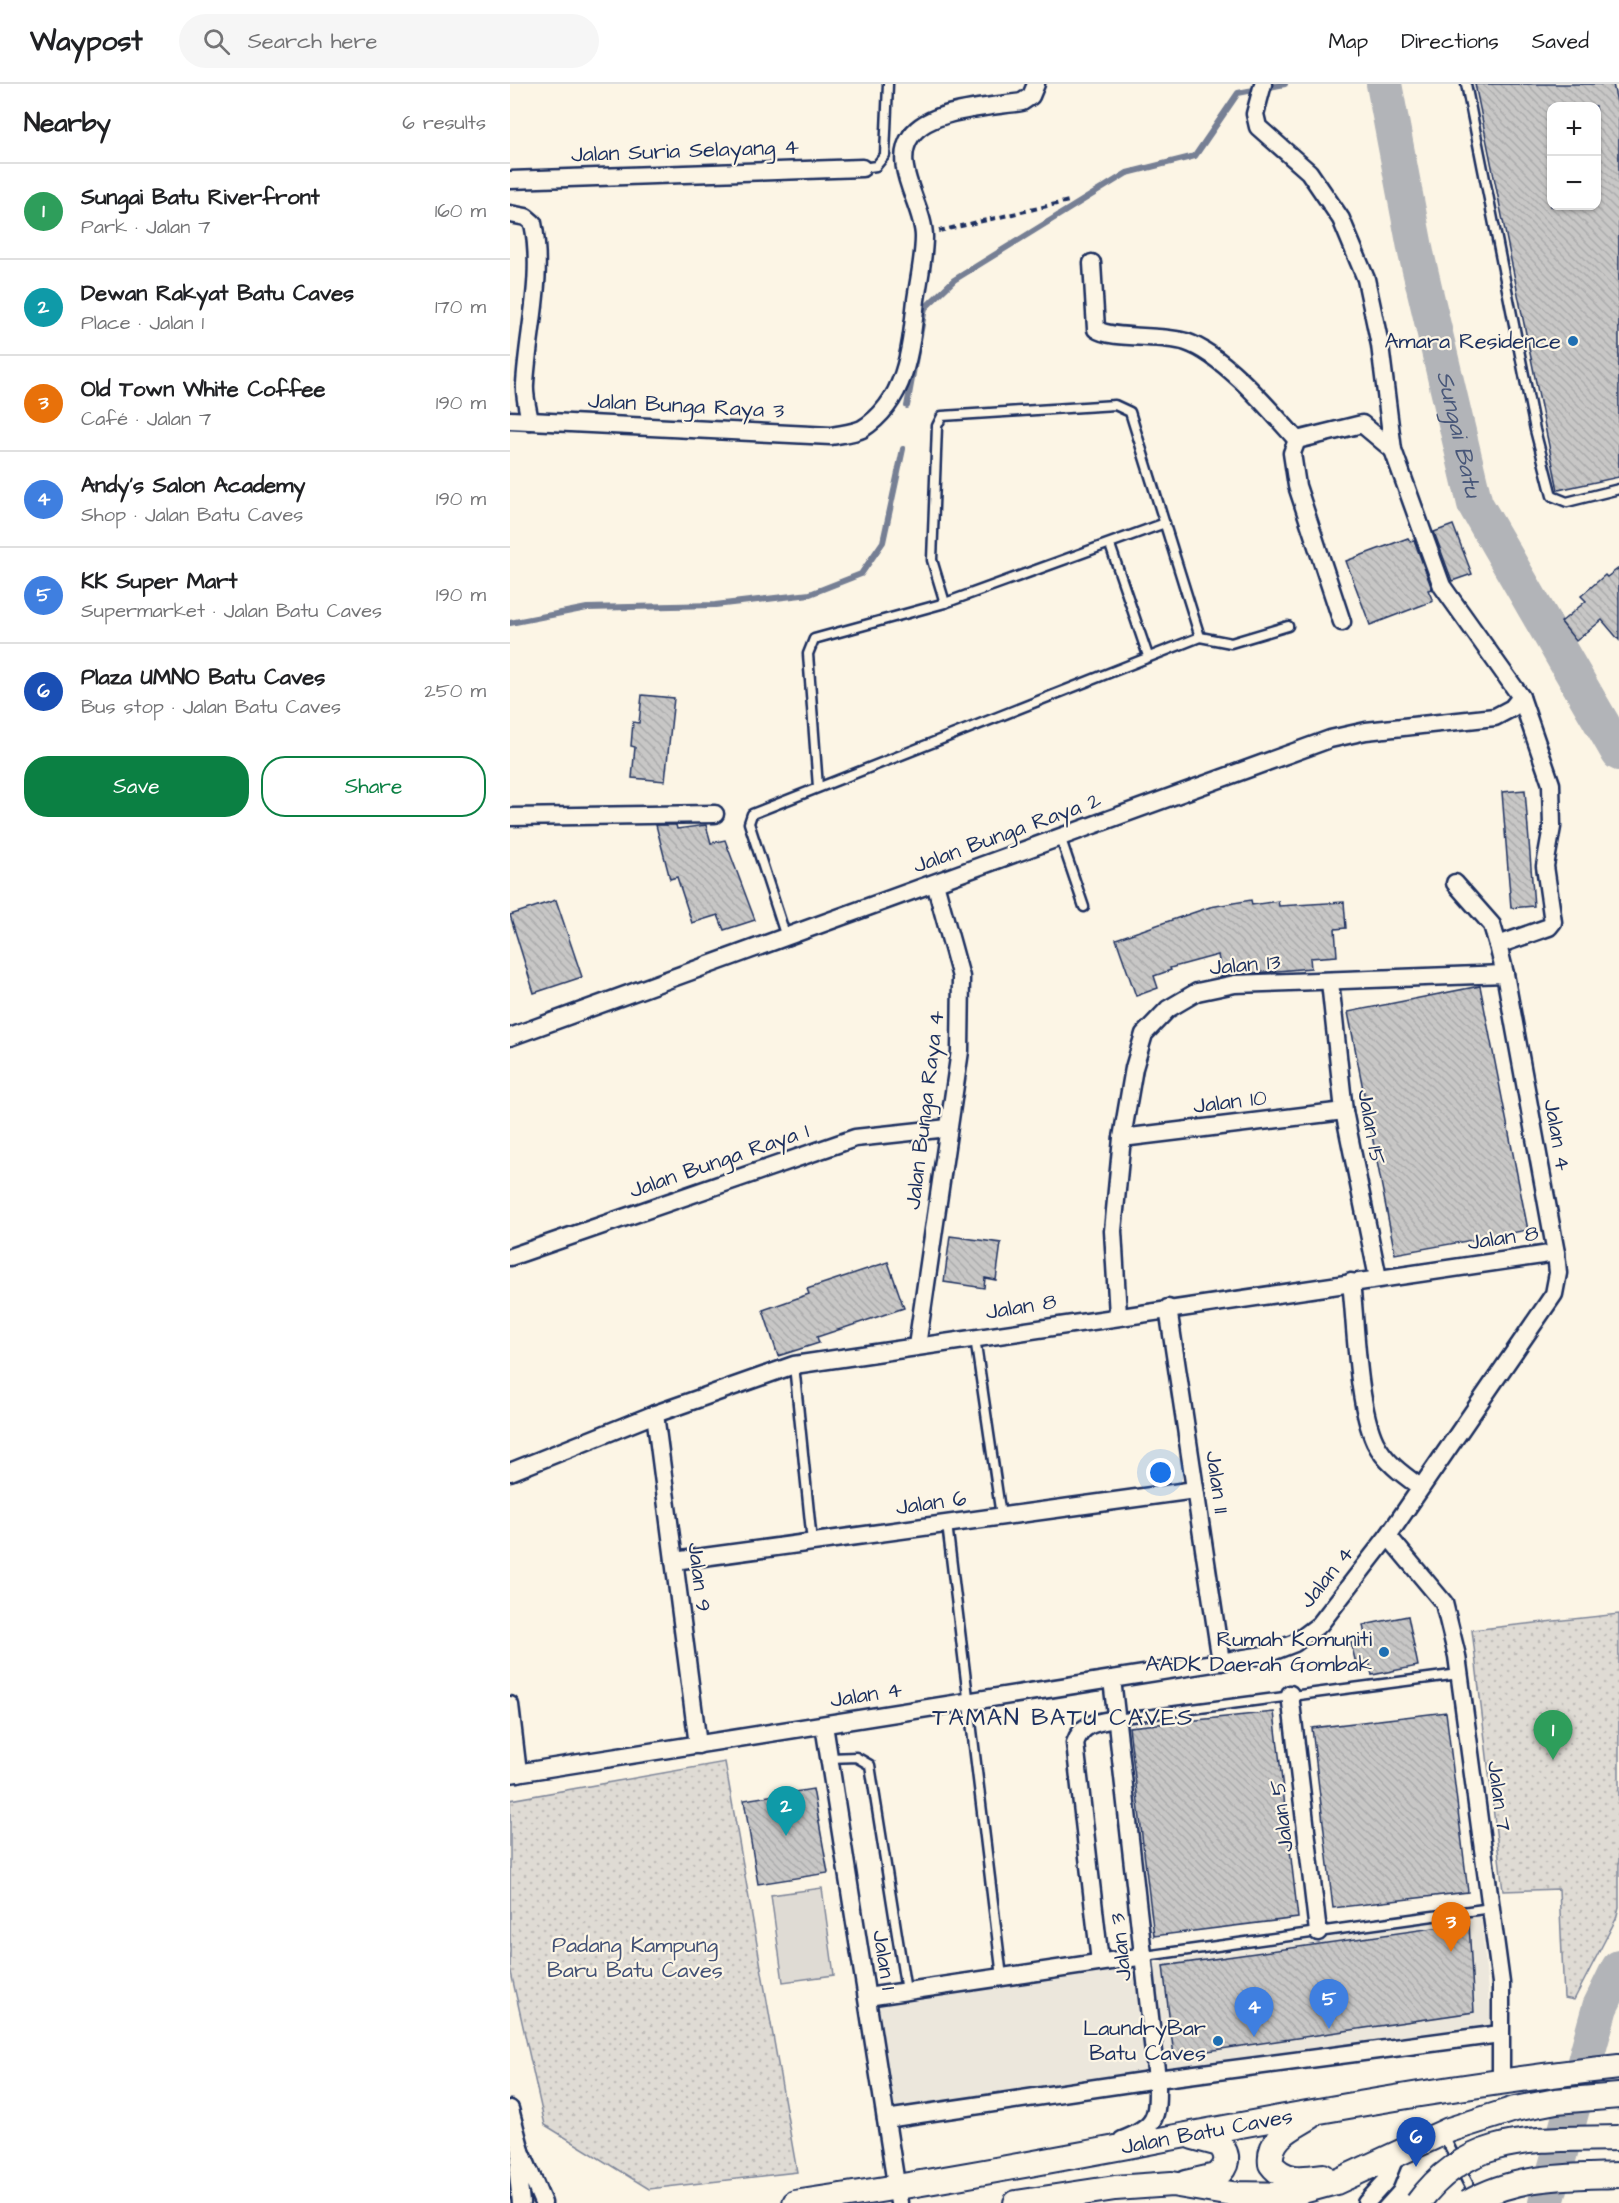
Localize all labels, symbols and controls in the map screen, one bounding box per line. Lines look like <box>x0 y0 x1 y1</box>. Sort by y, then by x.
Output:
search box <box>179 14 599 68</box>
text: Waypost <box>30 22 143 61</box>
icon: search <box>200 25 233 58</box>
text: Search here <box>248 26 378 57</box>
text: Map <box>1328 27 1368 56</box>
text: Directions <box>1401 27 1499 56</box>
text: Saved <box>1532 27 1589 56</box>
map controls <box>1547 102 1601 210</box>
button: + <box>1547 102 1601 156</box>
text: Nearby <box>24 105 111 141</box>
text: 6 results <box>402 109 486 137</box>
street label: Jalan Suria Selayang 4 <box>570 132 800 171</box>
button: − <box>1547 156 1601 210</box>
text: Sungai Batu Riverfront <box>81 182 320 213</box>
text: 1 <box>42 197 45 225</box>
text: 160 m <box>435 197 486 225</box>
text: Park · Jalan 7 <box>81 213 210 241</box>
text: Dewan Rakyat Batu Caves <box>81 278 354 309</box>
text: 2 <box>38 293 49 321</box>
text: 170 m <box>435 293 486 321</box>
text: Place · Jalan 1 <box>81 309 204 337</box>
place label: Amara Residence <box>1384 326 1561 357</box>
marker: Amara Residence <box>1566 334 1580 348</box>
water label: Sungai Batu <box>1427 368 1490 502</box>
text: Old Town White Coffee <box>81 374 325 405</box>
street label: Jalan Bunga Raya 3 <box>587 385 785 428</box>
text: 3 <box>38 389 49 417</box>
text: 190 m <box>436 389 486 417</box>
text: Café · Jalan 7 <box>81 405 211 433</box>
text: Andy's Salon Academy <box>81 470 305 501</box>
text: 4 <box>37 485 50 513</box>
text: 190 m <box>436 485 486 513</box>
text: Shop · Jalan Batu Caves <box>81 501 303 529</box>
text: KK Super Mart <box>81 566 237 597</box>
text: 5 <box>36 581 51 609</box>
text: 190 m <box>436 581 486 609</box>
text: Supermarket · Jalan Batu Caves <box>81 597 382 625</box>
text: Plaza UMNO Batu Caves <box>81 662 325 693</box>
text: 6 <box>37 677 50 705</box>
text: 250 m <box>424 677 486 705</box>
text: Bus stop · Jalan Batu Caves <box>81 693 341 721</box>
button: Save <box>24 756 249 817</box>
button: Share <box>261 756 486 817</box>
street label: Jalan Bunga Raya 2 <box>909 784 1106 882</box>
street label: Jalan 13 <box>1208 946 1282 984</box>
street label: Jalan Bunga Raya 4 <box>897 1009 954 1211</box>
street label: Jalan 10 <box>1191 1082 1269 1122</box>
street label: Jalan 15 <box>1349 1087 1393 1167</box>
street label: Jalan 4 <box>1535 1097 1579 1173</box>
street label: Jalan Bunga Raya 1 <box>625 1116 814 1207</box>
street label: Jalan 8 <box>1465 1218 1541 1258</box>
street label: Jalan 8 <box>983 1286 1059 1328</box>
street label: Jalan 11 <box>1197 1449 1237 1515</box>
your location <box>1146 1458 1175 1487</box>
street label: Jalan 6 <box>894 1483 969 1523</box>
street label: Jalan 4 <box>1292 1539 1362 1615</box>
street label: Jalan 9 <box>679 1540 719 1614</box>
place label: Rumah Komuniti AADK Daerah Gombak <box>1145 1624 1372 1680</box>
marker: Rumah Komuniti AADK Daerah Gombak <box>1377 1645 1391 1659</box>
street label: Jalan 4 <box>828 1674 904 1716</box>
district label: TAMAN BATU CAVES <box>932 1701 1194 1735</box>
pin: 1 <box>1534 1710 1572 1760</box>
street label: Jalan 7 <box>1479 1759 1519 1834</box>
street label: Jalan 5 <box>1262 1778 1302 1854</box>
pin: 2 <box>766 1786 806 1836</box>
pin: 3 <box>1432 1902 1470 1952</box>
street label: Jalan 3 <box>1102 1911 1140 1983</box>
street label: Jalan 1 <box>864 1928 904 1992</box>
park label: Padang Kampung Baru Batu Caves <box>547 1930 723 1986</box>
pin: 5 <box>1310 1980 1348 2029</box>
pin: 4 <box>1234 1988 1274 2037</box>
place label: LaundryBar Batu Caves <box>1083 2013 1206 2069</box>
marker: LaundryBar Batu Caves <box>1211 2034 1225 2048</box>
street label: Jalan Batu Caves <box>1118 2100 1295 2162</box>
pin: 6 <box>1396 2118 1436 2167</box>

